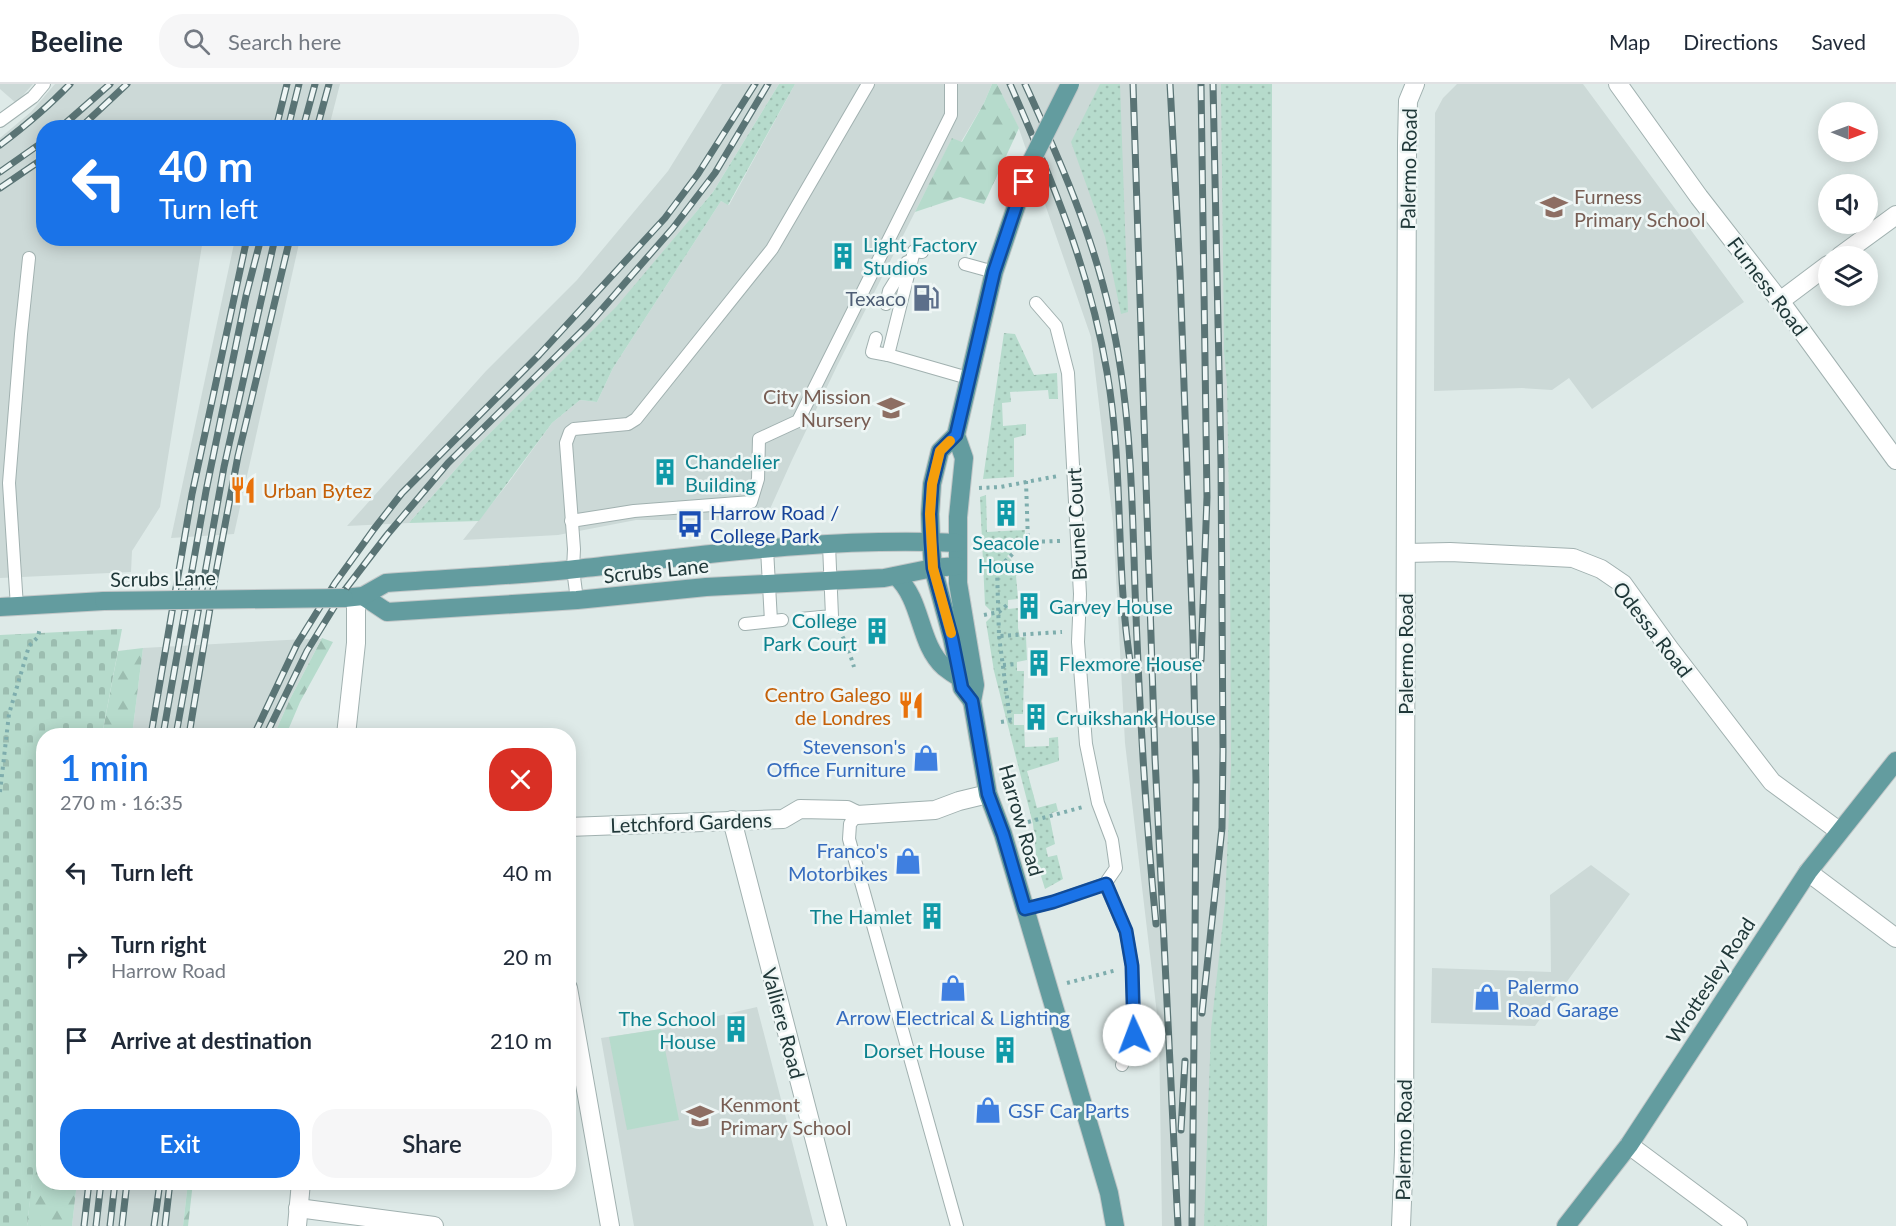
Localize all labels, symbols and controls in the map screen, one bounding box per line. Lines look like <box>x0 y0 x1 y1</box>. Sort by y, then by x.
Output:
search box <box>159 14 579 68</box>
text: Beeline <box>30 24 123 58</box>
icon: search <box>180 25 213 58</box>
text: Search here <box>228 28 341 55</box>
text: Map <box>1609 29 1650 54</box>
text: Directions <box>1683 29 1778 54</box>
text: Saved <box>1811 29 1866 54</box>
north arrow <box>1818 102 1878 162</box>
map controls <box>1818 102 1878 306</box>
street label: Palermo Road <box>1395 108 1421 230</box>
text: 40 m <box>159 141 253 191</box>
icon: left <box>60 144 138 222</box>
pin <box>998 156 1049 207</box>
icon: arrive <box>1007 165 1040 198</box>
button: sound <box>1818 174 1878 234</box>
place label: Furness Primary School <box>1574 184 1705 231</box>
text: Turn left <box>159 192 258 225</box>
school or university icon: Furness Primary School <box>1539 192 1569 222</box>
place label: Light Factory Studios <box>863 232 978 279</box>
street label: Furness Road <box>1723 232 1813 340</box>
building icon: Light Factory Studios <box>828 241 858 271</box>
button: layers <box>1818 246 1878 306</box>
fuel station icon: Texaco <box>911 283 941 313</box>
place label: Texaco <box>846 286 906 310</box>
place label: City Mission Nursery <box>763 384 872 431</box>
school or university icon: City Mission Nursery <box>876 393 906 423</box>
place label: Chandelier Building <box>685 449 780 496</box>
building icon: Chandelier Building <box>650 457 680 487</box>
street label: Brunel Court <box>1061 467 1091 581</box>
restaurant icon: Urban Bytez <box>228 475 258 505</box>
place label: Urban Bytez <box>263 478 372 502</box>
building icon: Seacole House <box>991 498 1021 528</box>
place label: Harrow Road / College Park <box>710 500 839 547</box>
bus stop icon: Harrow Road / College Park <box>675 509 705 539</box>
place label: Seacole House <box>972 530 1040 577</box>
street label: Scrubs Lane <box>602 553 710 587</box>
street label: Scrubs Lane <box>110 565 216 591</box>
street label: Odessa Road <box>1608 577 1698 681</box>
building icon: Garvey House <box>1014 591 1044 621</box>
street label: Palermo Road <box>1393 593 1417 715</box>
place label: Garvey House <box>1049 594 1173 618</box>
place label: College Park Court <box>763 608 857 655</box>
building icon: College Park Court <box>862 616 892 646</box>
building icon: Flexmore House <box>1024 648 1054 678</box>
place label: Flexmore House <box>1059 651 1202 675</box>
place label: Centro Galego de Londres <box>764 682 891 729</box>
restaurant icon: Centro Galego de Londres <box>896 690 926 720</box>
building icon: Cruikshank House <box>1021 702 1051 732</box>
place label: Cruikshank House <box>1056 705 1216 729</box>
place label: Stevenson's Office Furniture <box>767 734 906 781</box>
shop icon: Stevenson's Office Furniture <box>911 743 941 773</box>
text: 1 min <box>60 745 149 789</box>
button: close <box>489 748 552 811</box>
street label: Harrow Road <box>995 761 1049 879</box>
text: 270 m · 16:35 <box>60 790 183 814</box>
street label: Letchford Gardens <box>610 807 772 837</box>
place label: Franco's Motorbikes <box>788 838 888 885</box>
shop icon: Franco's Motorbikes <box>893 846 923 876</box>
icon: left <box>60 856 93 889</box>
text: Turn left <box>111 859 193 886</box>
text: 40 m <box>503 859 552 886</box>
building icon: The Hamlet <box>917 901 947 931</box>
place label: The Hamlet <box>810 904 912 928</box>
street label: Wrottesley Road <box>1660 913 1760 1047</box>
text: Turn right <box>111 931 206 958</box>
icon: right <box>60 940 93 973</box>
text: 20 m <box>503 943 552 970</box>
text: Harrow Road <box>111 958 226 982</box>
street label: Valliere Road <box>758 965 810 1081</box>
shop icon: Arrow Electrical & Lighting <box>938 973 968 1003</box>
place label: Palermo Road Garage <box>1507 974 1619 1021</box>
shop icon: Palermo Road Garage <box>1472 982 1502 1012</box>
position arrow <box>1102 1003 1166 1067</box>
place label: Arrow Electrical & Lighting <box>836 1005 1070 1029</box>
place label: The School House <box>619 1006 716 1053</box>
building icon: The School House <box>721 1014 751 1044</box>
icon: arrive <box>60 1024 93 1057</box>
text: Arrive at destination <box>111 1027 312 1054</box>
text: 210 m <box>490 1027 552 1054</box>
building icon: Dorset House <box>990 1035 1020 1065</box>
place label: Dorset House <box>863 1038 985 1062</box>
street label: Palermo Road <box>1390 1079 1416 1201</box>
place label: Kenmont Primary School <box>720 1092 851 1139</box>
shop icon: GSF Car Parts <box>973 1095 1003 1125</box>
place label: GSF Car Parts <box>1008 1098 1129 1122</box>
school or university icon: Kenmont Primary School <box>685 1101 715 1131</box>
button: Exit <box>60 1109 300 1178</box>
button: Share <box>312 1109 552 1178</box>

